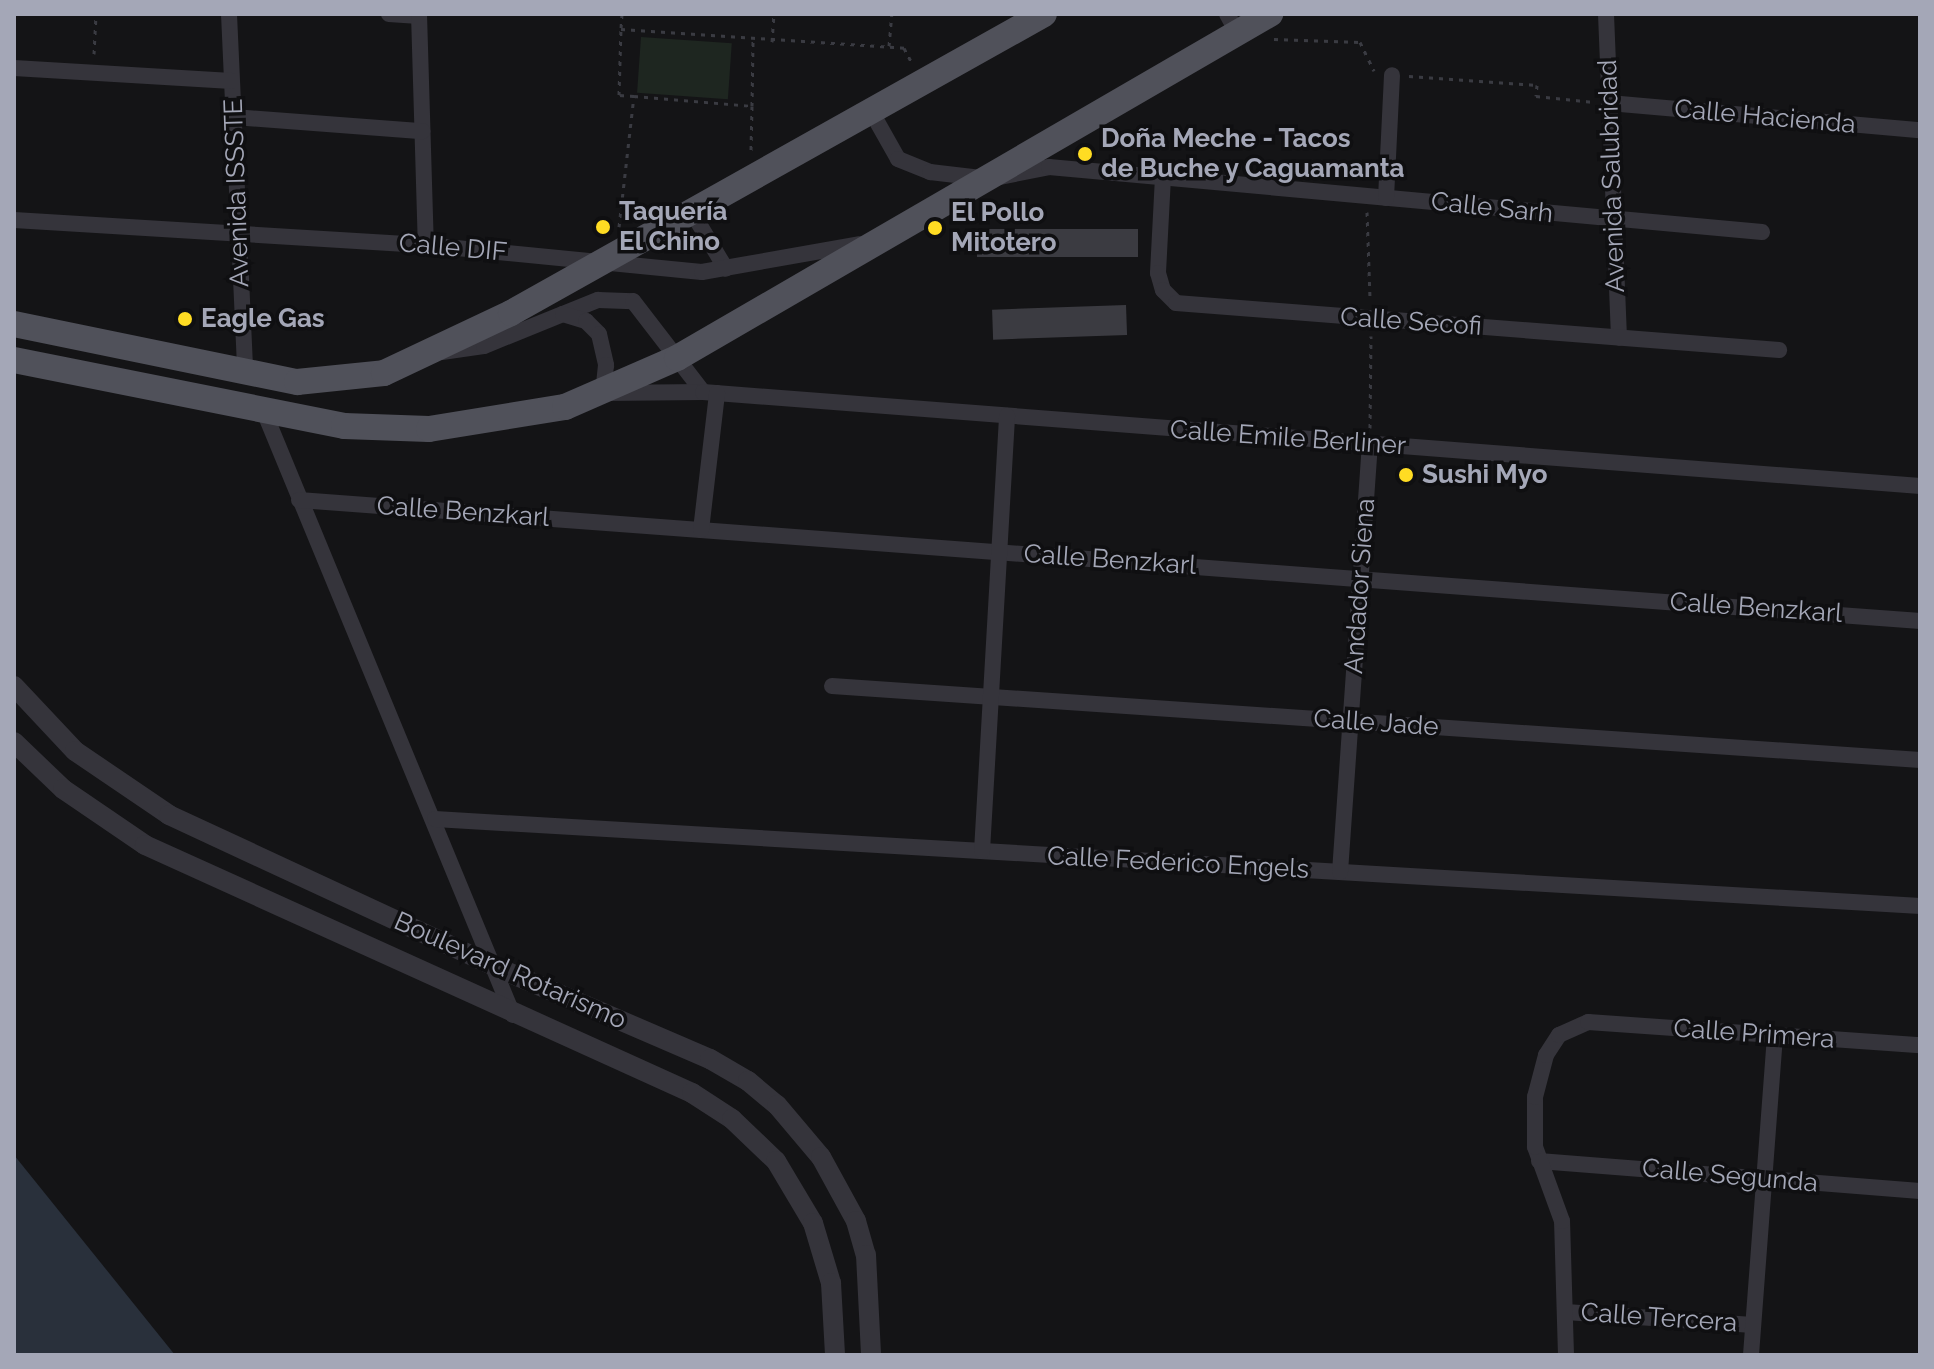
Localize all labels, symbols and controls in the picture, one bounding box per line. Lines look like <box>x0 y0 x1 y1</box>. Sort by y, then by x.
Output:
street label: Avenida Salubridad <box>1592 59 1632 293</box>
street label: Calle Hacienda <box>1673 94 1857 140</box>
street label: Avenida ISSSTE <box>218 98 256 288</box>
place label: Doña Meche - Tacos de Buche y Caguamanta <box>1101 123 1406 184</box>
marker: Doña Meche - Tacos de Buche y Caguamanta <box>1076 145 1094 163</box>
street label: Calle Sarh <box>1430 186 1554 230</box>
place label: Taquería El Chino <box>619 196 728 258</box>
place label: El Pollo Mitotero <box>951 197 1057 258</box>
marker: Taquería El Chino <box>594 218 612 236</box>
marker: El Pollo Mitotero <box>926 219 944 237</box>
street label: Calle DIF <box>398 228 508 268</box>
street label: Calle Secofi <box>1339 302 1483 342</box>
place label: Eagle Gas <box>201 303 325 335</box>
marker: Eagle Gas <box>176 310 194 328</box>
street label: Calle Emile Berliner <box>1169 414 1407 462</box>
place label: Sushi Myo <box>1422 459 1547 491</box>
marker: Sushi Myo <box>1397 466 1415 484</box>
street label: Calle Benzkarl <box>376 490 550 534</box>
street label: Andador Siena <box>1338 497 1382 675</box>
street label: Calle Benzkarl <box>1023 538 1197 582</box>
street label: Calle Benzkarl <box>1669 586 1843 630</box>
street label: Calle Jade <box>1312 703 1440 743</box>
street label: Calle Federico Engels <box>1046 841 1310 885</box>
street label: Boulevard Rotarismo <box>389 906 631 1036</box>
street label: Calle Primera <box>1672 1013 1836 1055</box>
street label: Calle Segunda <box>1641 1153 1819 1199</box>
street label: Calle Tercera <box>1579 1297 1739 1339</box>

